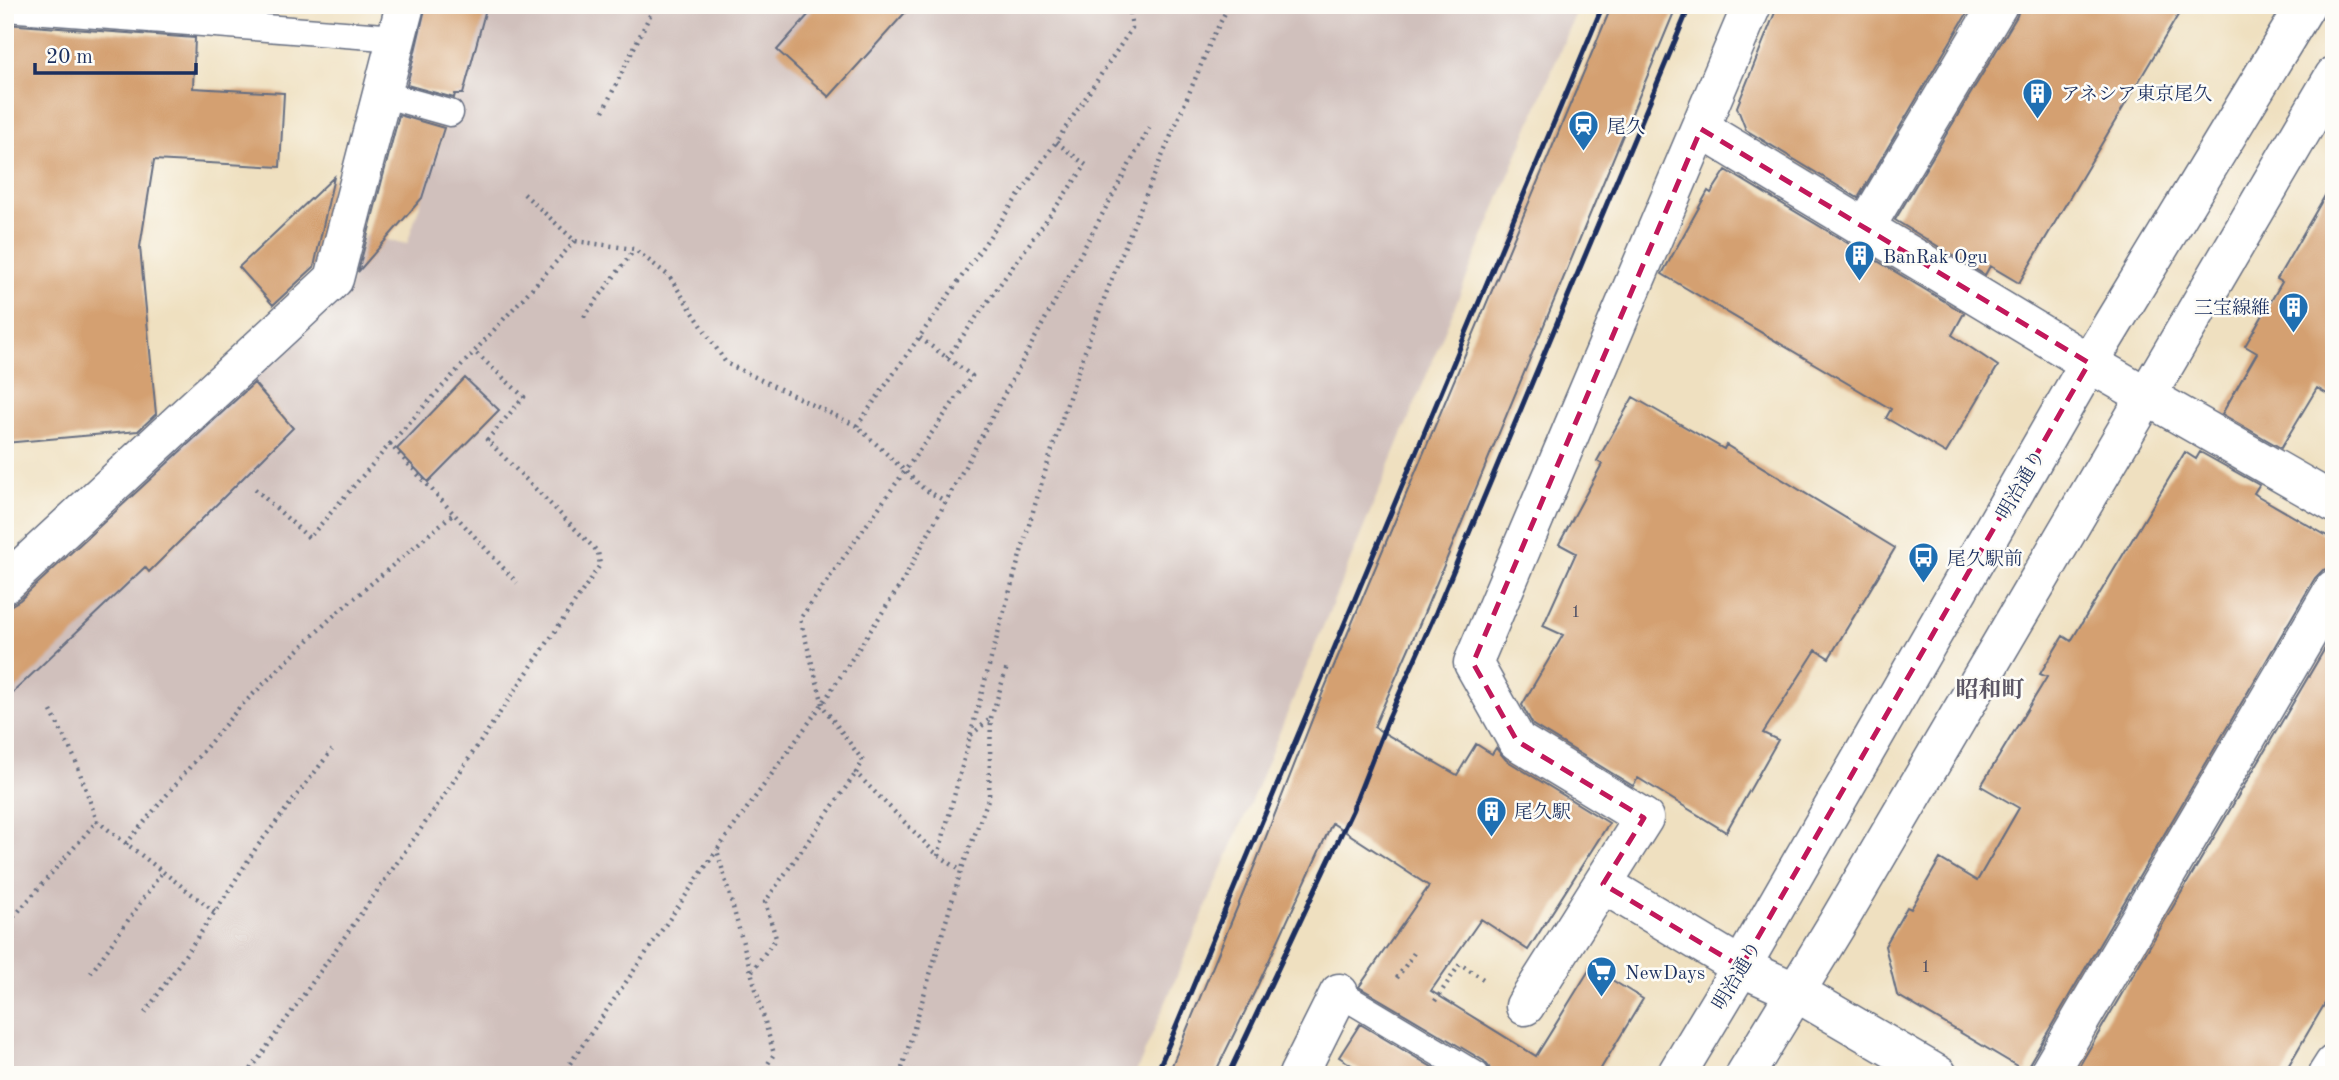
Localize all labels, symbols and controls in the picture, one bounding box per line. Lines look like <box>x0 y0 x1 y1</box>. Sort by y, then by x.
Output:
scale bar <box>35 32 196 76</box>
text: 20 m <box>46 47 93 68</box>
building icon: アネシア東京尾久 <box>2021 76 2055 120</box>
place label: アネシア東京尾久 <box>2061 83 2212 105</box>
station icon: 尾久 <box>1567 109 1601 153</box>
place label: 尾久 <box>1607 117 1645 138</box>
building icon: BanRak Ogu <box>1843 239 1877 283</box>
place label: BanRak Ogu <box>1883 249 1988 268</box>
building icon: 三宝線維 <box>2276 290 2310 334</box>
place label: 三宝線維 <box>2194 298 2270 319</box>
street label: 明治通り <box>1993 447 2049 523</box>
bus stop icon: 尾久駅前 <box>1907 541 1941 585</box>
place label: 尾久駅前 <box>1947 549 2023 570</box>
house number: 1 <box>1571 605 1581 621</box>
district label: 昭和町 <box>1956 677 2025 702</box>
building icon: 尾久駅 <box>1474 794 1508 838</box>
place label: 尾久駅 <box>1514 802 1571 823</box>
street label: 明治通り <box>1709 938 1766 1014</box>
supermarket icon: NewDays <box>1585 955 1619 999</box>
house number: 1 <box>1921 960 1931 976</box>
place label: NewDays <box>1625 965 1705 984</box>

